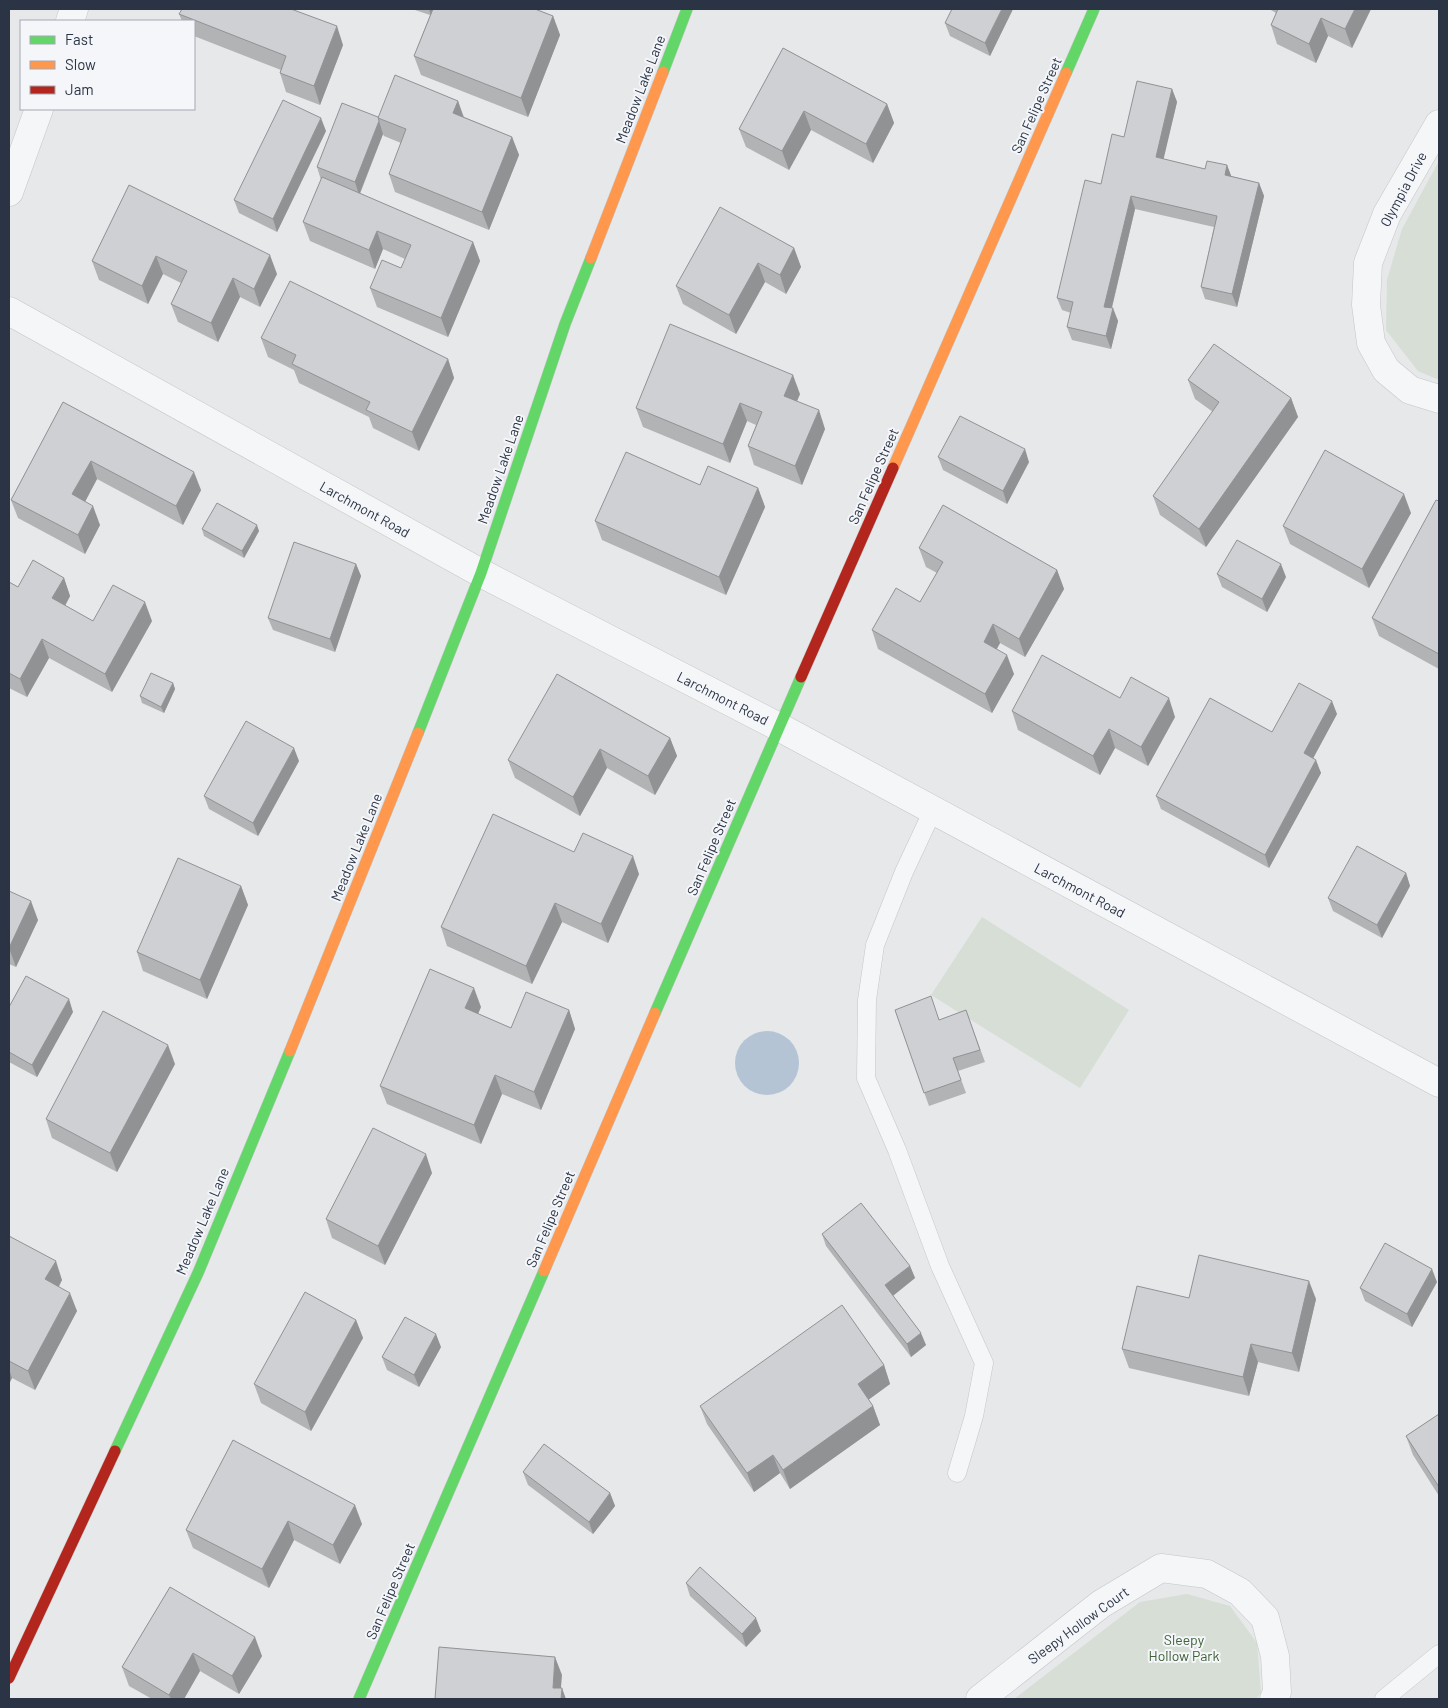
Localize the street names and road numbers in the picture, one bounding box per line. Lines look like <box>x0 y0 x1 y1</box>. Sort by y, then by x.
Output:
street label: Meadow Lake Lane <box>612 32 668 146</box>
street label: San Felipe Street <box>1007 54 1065 156</box>
street label: Olympia Drive <box>1376 149 1430 229</box>
street label: Meadow Lake Lane <box>473 412 527 526</box>
street label: San Felipe Street <box>844 425 902 527</box>
street label: Larchmont Road <box>317 477 413 541</box>
street label: Larchmont Road <box>674 668 772 728</box>
street label: Meadow Lake Lane <box>327 791 385 903</box>
street label: San Felipe Street <box>683 796 739 898</box>
street label: Larchmont Road <box>1032 859 1128 921</box>
street label: Meadow Lake Lane <box>172 1165 232 1277</box>
street label: San Felipe Street <box>522 1168 578 1270</box>
street label: San Felipe Street <box>362 1540 418 1642</box>
street label: Sleepy Hollow Court <box>1024 1583 1132 1667</box>

